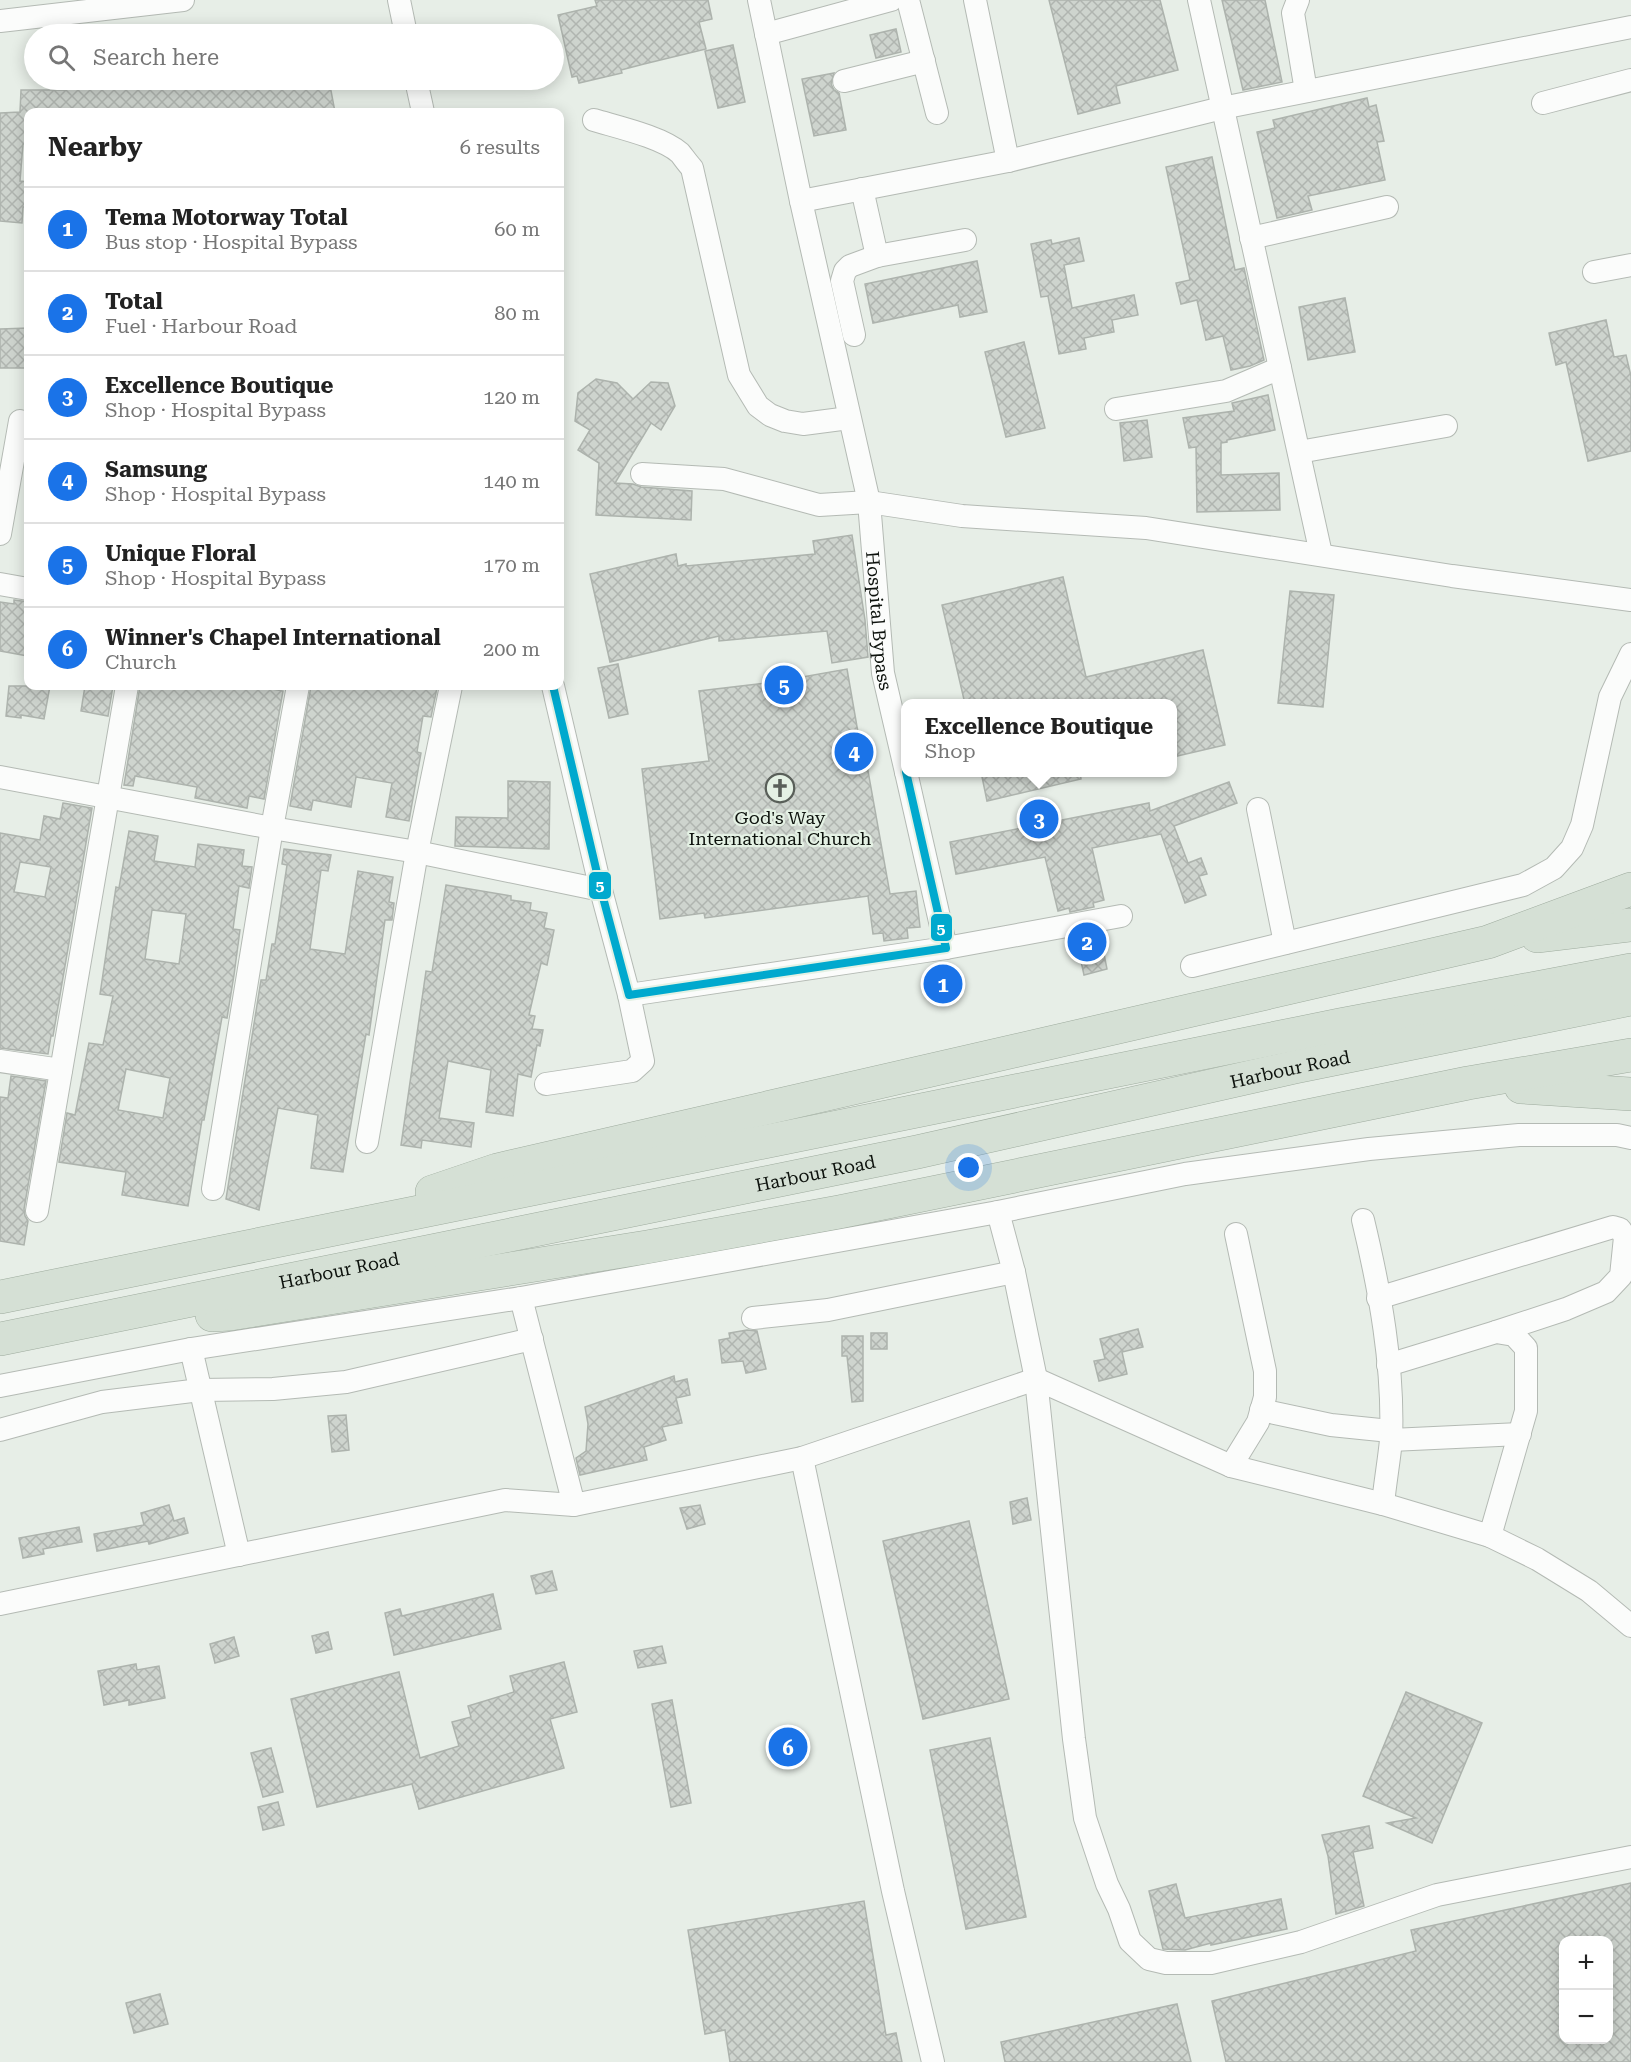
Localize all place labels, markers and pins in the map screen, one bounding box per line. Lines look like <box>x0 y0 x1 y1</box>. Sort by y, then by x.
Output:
pin: 5 <box>764 662 804 708</box>
pin: 4 <box>834 730 874 774</box>
church icon: God's Way International Church <box>764 772 796 804</box>
pin: 3 <box>1020 796 1058 842</box>
place label: God's Way International Church <box>689 807 872 849</box>
pin: 2 <box>1068 920 1106 964</box>
pin: 1 <box>924 962 962 1006</box>
pin: 6 <box>768 1724 808 1770</box>

